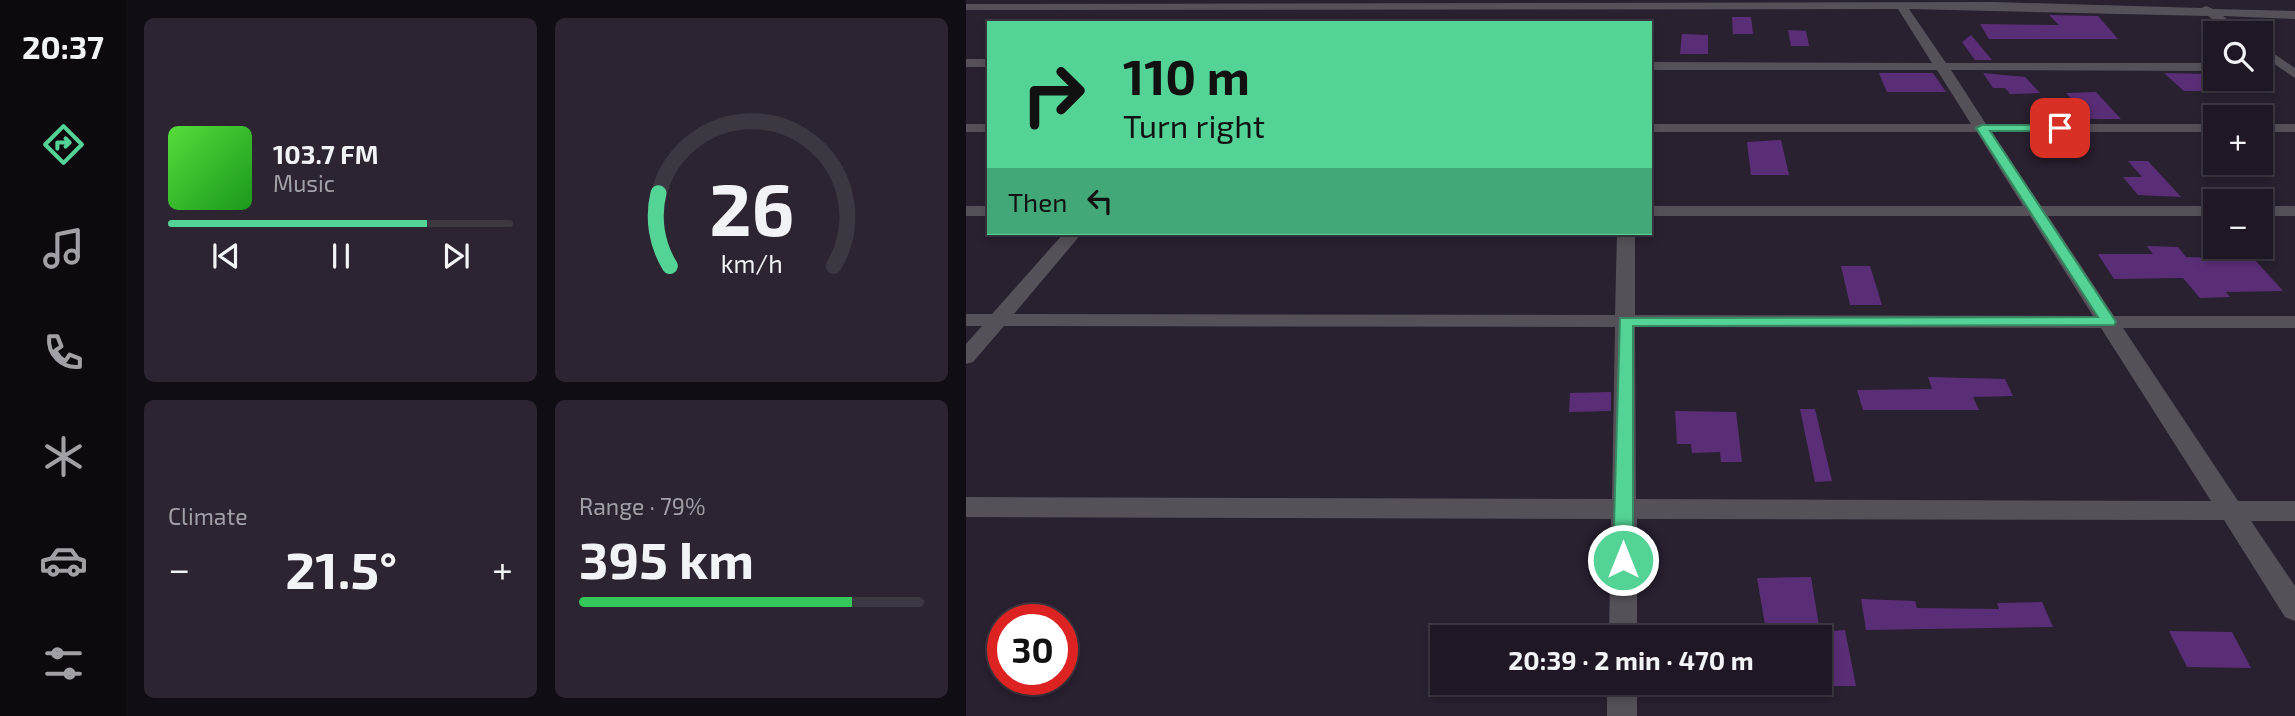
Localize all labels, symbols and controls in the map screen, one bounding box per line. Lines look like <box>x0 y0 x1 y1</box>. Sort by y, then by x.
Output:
map controls <box>2203 21 2273 259</box>
button: search <box>2203 21 2273 91</box>
text: 20:37 <box>22 27 104 65</box>
text: 110 m <box>1123 46 1250 105</box>
icon: right <box>1008 49 1099 140</box>
pin <box>2030 98 2090 158</box>
button: + <box>2203 105 2273 175</box>
text: Turn right <box>1123 106 1265 144</box>
icon: arrive <box>2041 109 2079 147</box>
icon: directions <box>39 120 88 169</box>
text: 103.7 FM <box>273 138 379 169</box>
text: 26 <box>709 164 794 252</box>
text: Music <box>273 169 335 197</box>
icon: left <box>1081 182 1119 220</box>
text: Then <box>1008 186 1067 217</box>
button: − <box>2203 189 2273 259</box>
icon: music <box>39 224 88 273</box>
icon: previous <box>207 237 245 275</box>
icon: pause <box>322 237 360 275</box>
icon: next <box>437 237 475 275</box>
text: km/h <box>720 248 783 278</box>
icon: phone <box>39 328 88 377</box>
icon: climate <box>39 432 88 481</box>
text: Range · 79% <box>579 492 705 520</box>
text: Climate <box>168 502 248 530</box>
position arrow <box>1586 523 1660 597</box>
text: 395 km <box>579 527 754 589</box>
icon: car <box>39 536 88 585</box>
text: 21.5° <box>285 537 397 599</box>
text: − <box>168 545 190 591</box>
text: + <box>492 545 513 591</box>
speed limit sign: 30 <box>987 604 1078 695</box>
icon: filters <box>39 639 88 688</box>
text: 20:39 · 2 min · 470 m <box>1508 644 1754 675</box>

